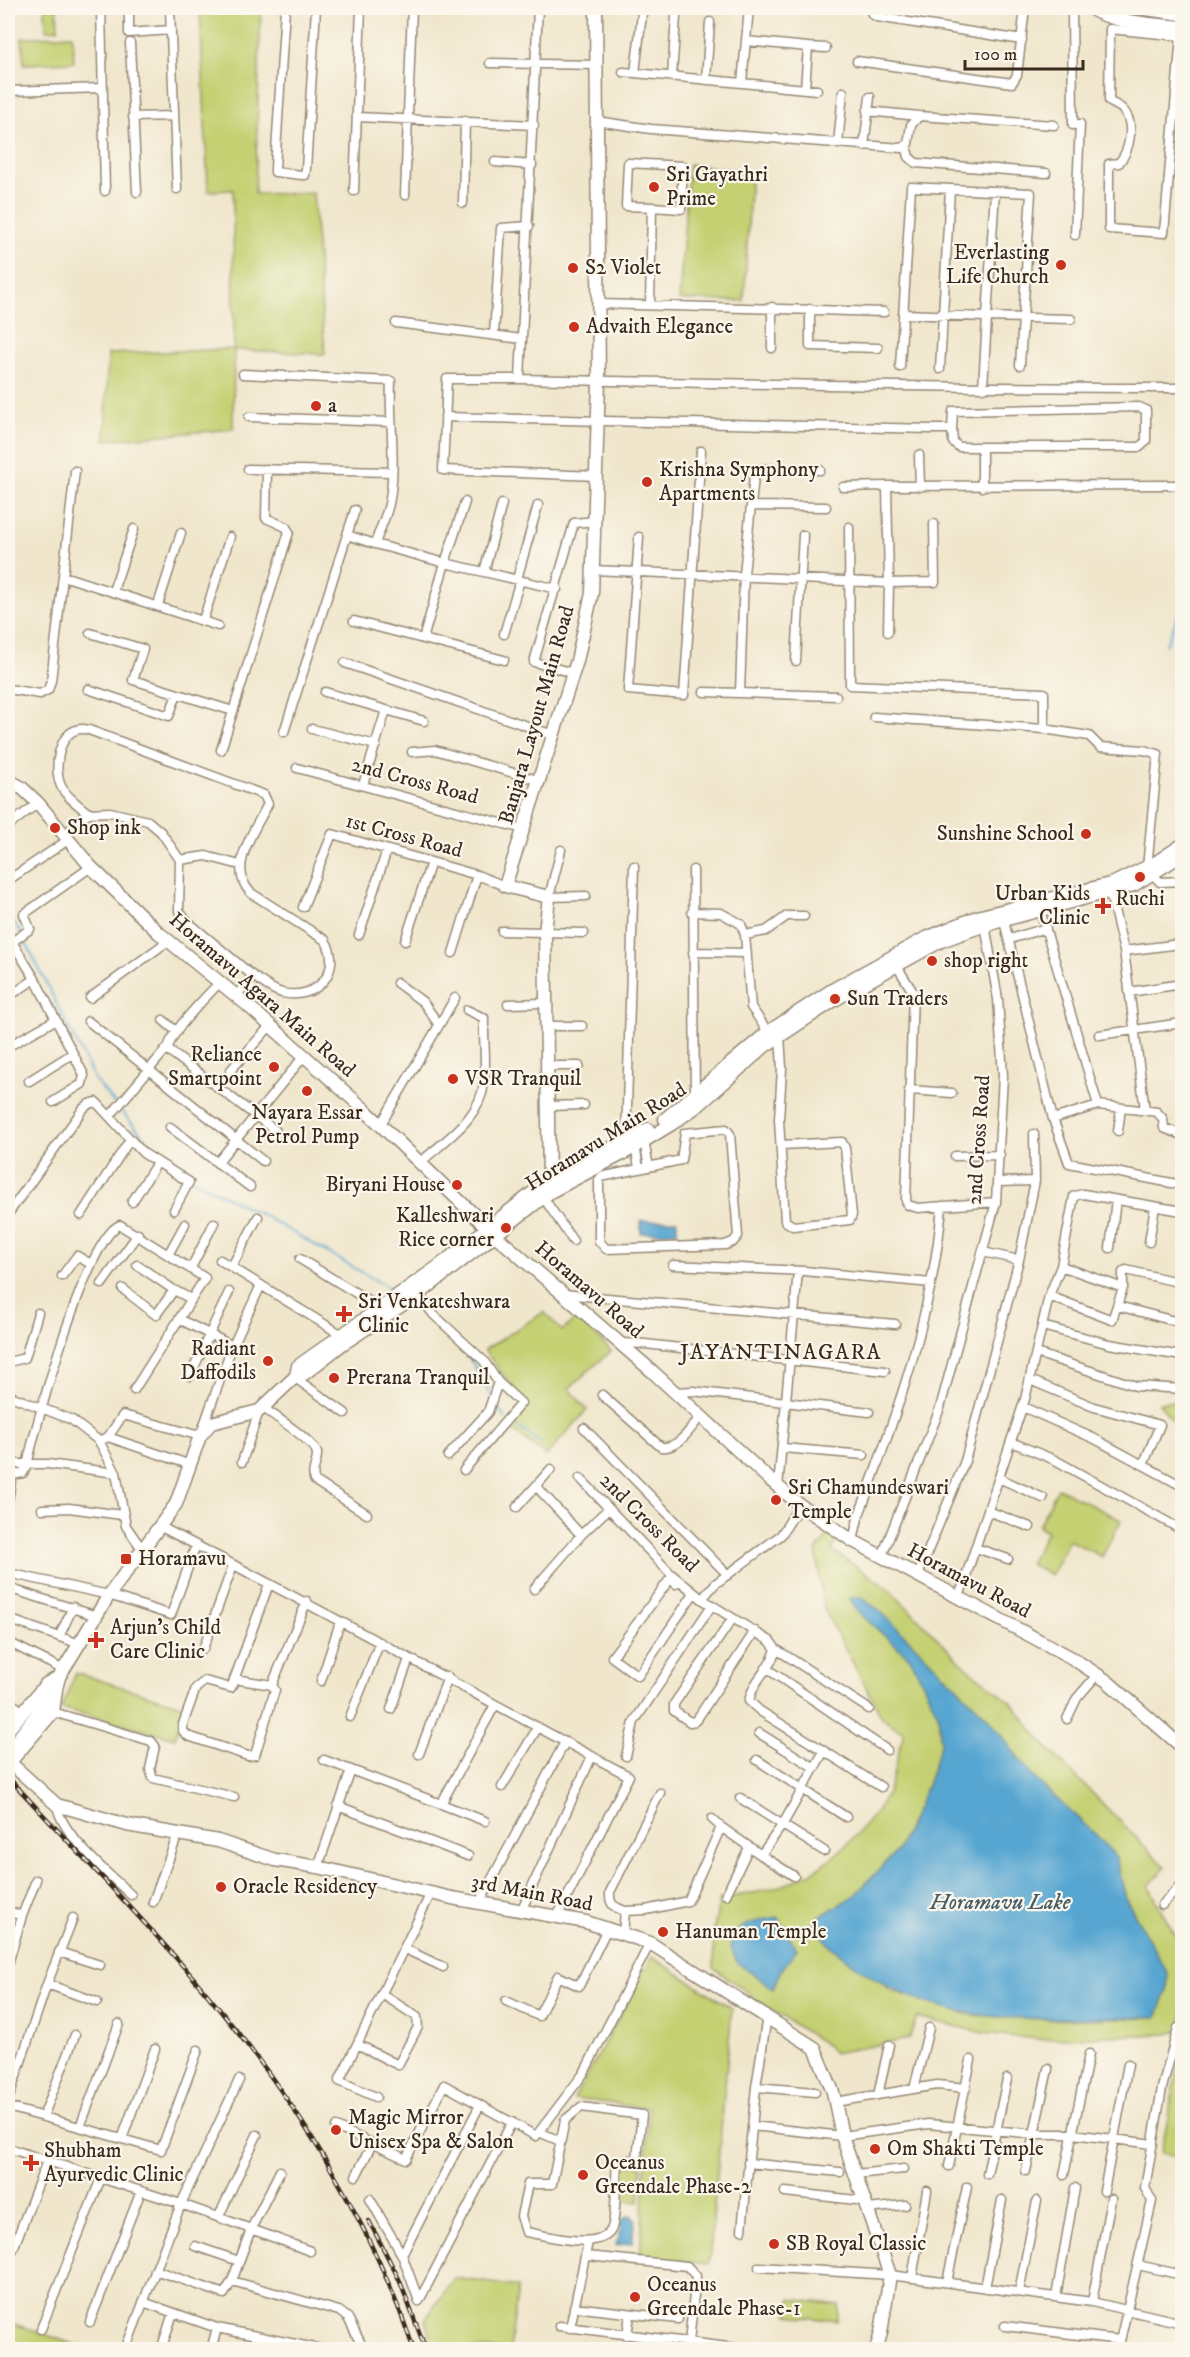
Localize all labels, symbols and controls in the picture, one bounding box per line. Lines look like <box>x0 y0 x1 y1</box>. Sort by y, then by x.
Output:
scale bar <box>965 33 1084 71</box>
text: 100 m <box>974 44 1017 66</box>
place label: Sri Gayathri Prime <box>666 162 768 212</box>
marker: Sri Gayathri Prime <box>647 180 661 194</box>
place label: Everlasting Life Church <box>946 240 1050 290</box>
place label: S2 Violet <box>585 255 661 281</box>
marker: Everlasting Life Church <box>1054 258 1068 272</box>
marker: S2 Violet <box>566 261 580 275</box>
place label: Advaith Elegance <box>586 314 733 340</box>
marker: Advaith Elegance <box>567 320 581 334</box>
place label: a <box>328 393 337 419</box>
marker: a <box>309 399 323 413</box>
place label: Krishna Symphony Apartments <box>659 457 819 507</box>
marker: Krishna Symphony Apartments <box>640 475 654 489</box>
street label: Banjara Layout Main Road <box>493 602 581 827</box>
street label: 2nd Cross Road <box>349 752 482 811</box>
street label: 1st Cross Road <box>343 808 466 864</box>
place label: Shop ink <box>67 815 142 841</box>
marker: Shop ink <box>48 821 62 835</box>
place label: Sunshine School <box>937 821 1075 847</box>
marker: Sunshine School <box>1079 827 1093 841</box>
marker: Ruchi <box>1133 870 1147 884</box>
place label: Urban Kids Clinic <box>995 881 1090 931</box>
place label: Ruchi <box>1115 886 1165 912</box>
marker: Urban Kids Clinic <box>1094 897 1112 915</box>
street label: Horamavu Agara Main Road <box>163 907 361 1084</box>
place label: shop right <box>944 948 1029 974</box>
marker: shop right <box>925 954 939 968</box>
place label: Sun Traders <box>847 986 948 1012</box>
marker: Sun Traders <box>828 992 842 1006</box>
place label: Reliance Smartpoint <box>168 1042 262 1092</box>
marker: Reliance Smartpoint <box>267 1060 281 1074</box>
place label: VSR Tranquil <box>464 1066 582 1092</box>
marker: VSR Tranquil <box>446 1072 460 1086</box>
street label: 2nd Cross Road <box>961 1074 997 1206</box>
street label: Horamavu Main Road <box>521 1077 692 1197</box>
marker: Nayara Essar Petrol Pump <box>300 1084 314 1098</box>
place label: Nayara Essar Petrol Pump <box>251 1100 363 1150</box>
place label: Biryani House <box>325 1172 445 1198</box>
marker: Biryani House <box>450 1178 464 1192</box>
place label: Kalleshwari Rice corner <box>396 1203 494 1253</box>
marker: Kalleshwari Rice corner <box>499 1221 513 1235</box>
street label: Horamavu Road <box>529 1236 649 1345</box>
place label: Sri Venkateshwara Clinic <box>358 1289 510 1339</box>
marker: Sri Venkateshwara Clinic <box>335 1305 353 1323</box>
place label: Radiant Daffodils <box>180 1336 256 1386</box>
district label: JAYANTINAGARA <box>678 1339 882 1366</box>
marker: Radiant Daffodils <box>261 1354 275 1368</box>
place label: Prerana Tranquil <box>346 1365 490 1391</box>
marker: Prerana Tranquil <box>327 1371 341 1385</box>
street label: 2nd Cross Road <box>594 1468 705 1579</box>
place label: Sri Chamundeswari Temple <box>788 1475 949 1525</box>
marker: Sri Chamundeswari Temple <box>769 1493 783 1507</box>
street label: Horamavu Road <box>903 1538 1036 1625</box>
place label: Horamavu <box>138 1546 226 1572</box>
marker: Horamavu <box>119 1552 133 1566</box>
place label: Arjun's Child Care Clinic <box>110 1615 221 1665</box>
marker: Arjun's Child Care Clinic <box>87 1631 105 1649</box>
street label: 3rd Main Road <box>469 1868 595 1918</box>
place label: Oracle Residency <box>233 1874 378 1900</box>
marker: Oracle Residency <box>214 1880 228 1894</box>
water label: Horamavu Lake <box>929 1889 1071 1916</box>
place label: Hanuman Temple <box>675 1919 827 1945</box>
marker: Hanuman Temple <box>656 1925 670 1939</box>
place label: Magic Mirror Unisex Spa & Salon <box>348 2105 514 2155</box>
marker: Magic Mirror Unisex Spa & Salon <box>329 2123 343 2137</box>
place label: Om Shakti Temple <box>887 2136 1044 2162</box>
place label: Shubham Ayurvedic Clinic <box>44 2138 184 2188</box>
marker: Om Shakti Temple <box>868 2142 882 2156</box>
place label: Oceanus Greendale Phase-2 <box>595 2150 752 2200</box>
marker: Shubham Ayurvedic Clinic <box>22 2154 40 2172</box>
marker: Oceanus Greendale Phase-2 <box>576 2168 590 2182</box>
place label: SB Royal Classic <box>786 2231 926 2257</box>
marker: SB Royal Classic <box>767 2237 781 2251</box>
place label: Oceanus Greendale Phase-1 <box>647 2272 801 2322</box>
marker: Oceanus Greendale Phase-1 <box>628 2290 642 2304</box>

